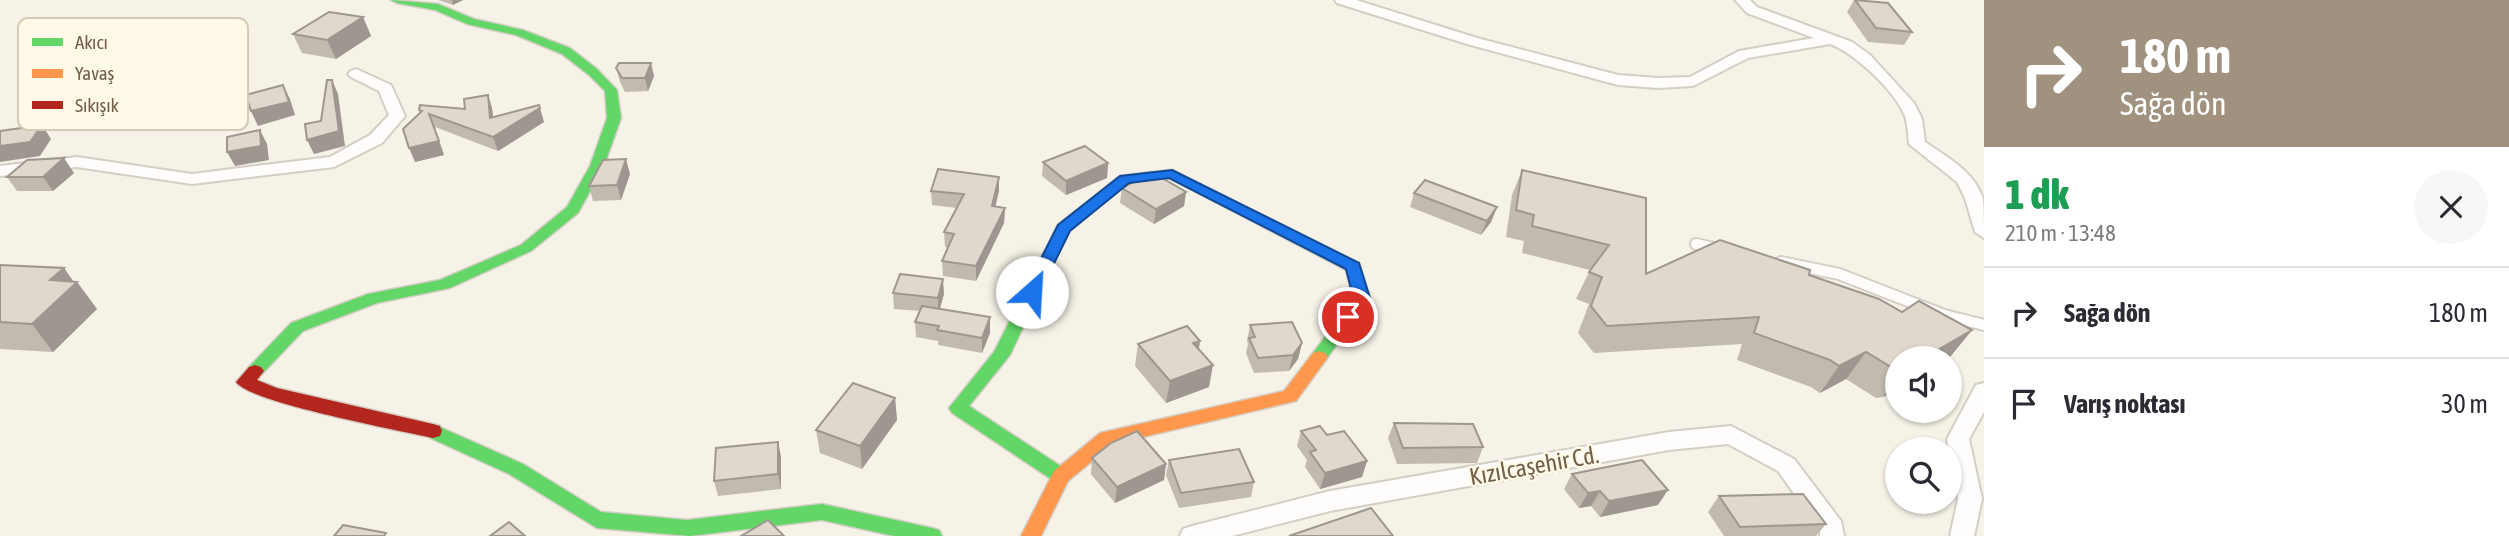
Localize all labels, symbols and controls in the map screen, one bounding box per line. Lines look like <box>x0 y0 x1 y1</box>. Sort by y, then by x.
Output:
legend <box>18 18 248 130</box>
text: 180 m <box>2120 27 2231 83</box>
icon: right <box>2005 28 2096 119</box>
text: Akıcı <box>75 31 108 53</box>
text: Yavaş <box>75 62 115 84</box>
text: Sağa dön <box>2120 85 2226 122</box>
text: Sıkışık <box>75 94 120 116</box>
text: 1 dk <box>2005 170 2069 218</box>
button: close <box>2414 170 2488 244</box>
text: 210 m · 13:48 <box>2005 220 2116 246</box>
position arrow <box>995 255 1069 329</box>
pin <box>1318 287 1378 347</box>
icon: right <box>2005 294 2043 332</box>
icon: arrive <box>1329 298 1367 336</box>
text: Sağa dön <box>2064 298 2150 328</box>
text: 180 m <box>2429 298 2488 328</box>
map controls <box>1885 346 1962 514</box>
button: sound <box>1885 346 1962 423</box>
icon: arrive <box>2005 385 2043 423</box>
text: Varış noktası <box>2064 389 2185 419</box>
text: 30 m <box>2441 389 2488 419</box>
button: search <box>1885 437 1962 514</box>
street label: Kızılcaşehir Cd. <box>1467 441 1601 490</box>

